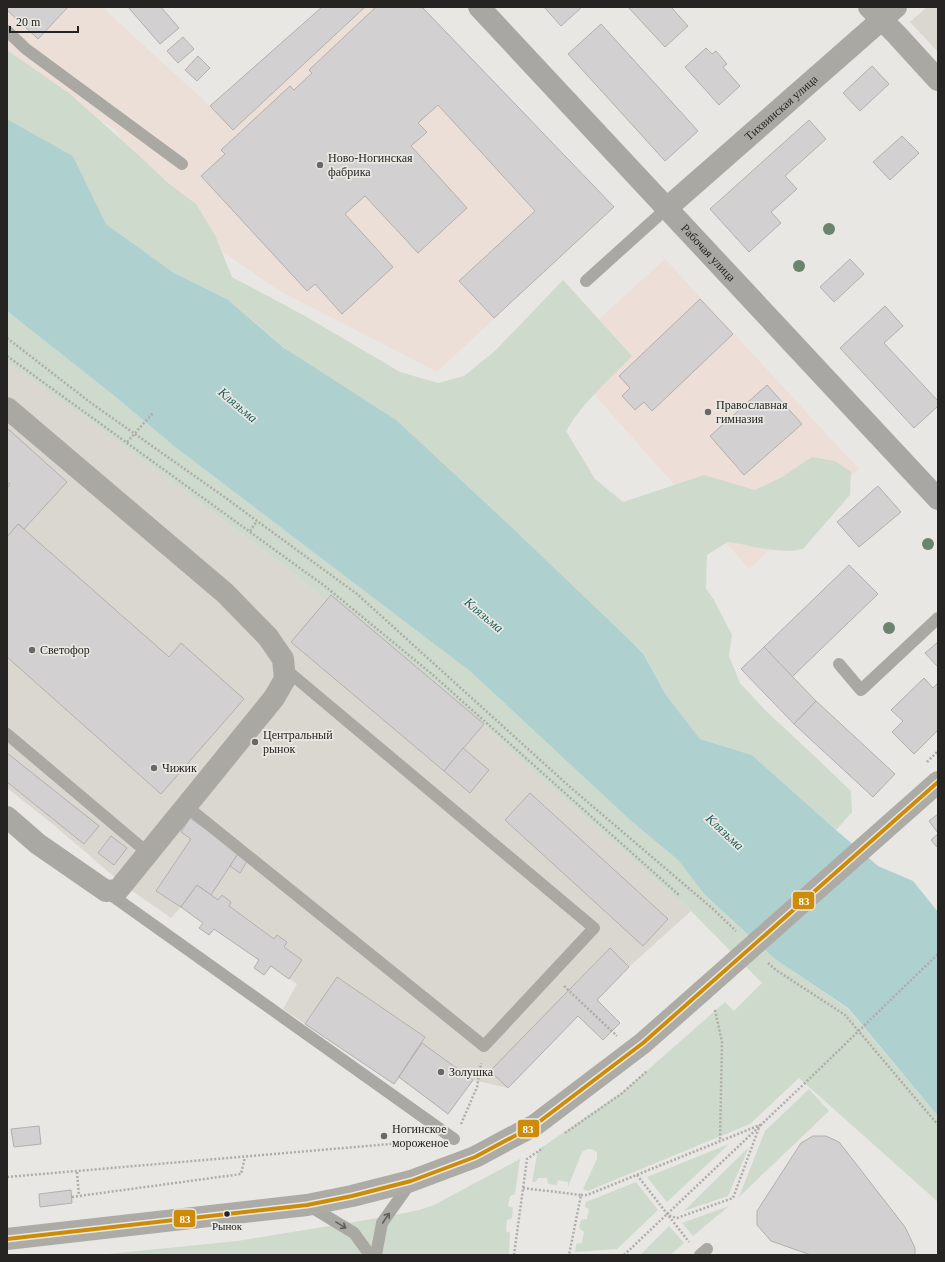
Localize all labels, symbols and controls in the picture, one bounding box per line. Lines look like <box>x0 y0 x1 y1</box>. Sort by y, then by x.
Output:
scale bar <box>10 8 78 34</box>
text: 20 m <box>16 15 41 29</box>
street label: Тихвинская улица <box>742 72 821 143</box>
place label: Ново-Ногинская фабрика <box>328 151 413 179</box>
marker: Ново-Ногинская фабрика <box>315 160 325 170</box>
street label: Рабочая улица <box>678 221 739 285</box>
water label: Клязьма <box>215 384 261 426</box>
place label: Православная гимназия <box>716 398 788 426</box>
marker: Православная гимназия <box>703 407 713 417</box>
water label: Клязьма <box>461 594 507 636</box>
place label: Светофор <box>40 643 90 657</box>
marker: Светофор <box>27 645 37 655</box>
place label: Центральный рынок <box>263 728 333 756</box>
marker: Центральный рынок <box>250 737 260 747</box>
place label: Чижик <box>162 761 197 775</box>
marker: Чижик <box>149 763 159 773</box>
water label: Клязьма <box>702 810 747 854</box>
line badge: 83 <box>792 891 815 910</box>
text: 83 <box>799 895 810 907</box>
place label: Золушка <box>449 1065 494 1079</box>
marker: Золушка <box>436 1067 446 1077</box>
line badge: 83 <box>517 1119 540 1138</box>
place label: Ногинское мороженое <box>392 1122 449 1150</box>
text: 83 <box>523 1123 534 1135</box>
marker: Ногинское мороженое <box>379 1131 389 1141</box>
line badge: 83 <box>173 1209 196 1228</box>
marker: Рынок <box>222 1209 232 1219</box>
text: 83 <box>180 1213 191 1225</box>
one-way arrow <box>382 1213 390 1224</box>
place label: Рынок <box>212 1220 243 1232</box>
one-way arrow <box>335 1221 346 1229</box>

